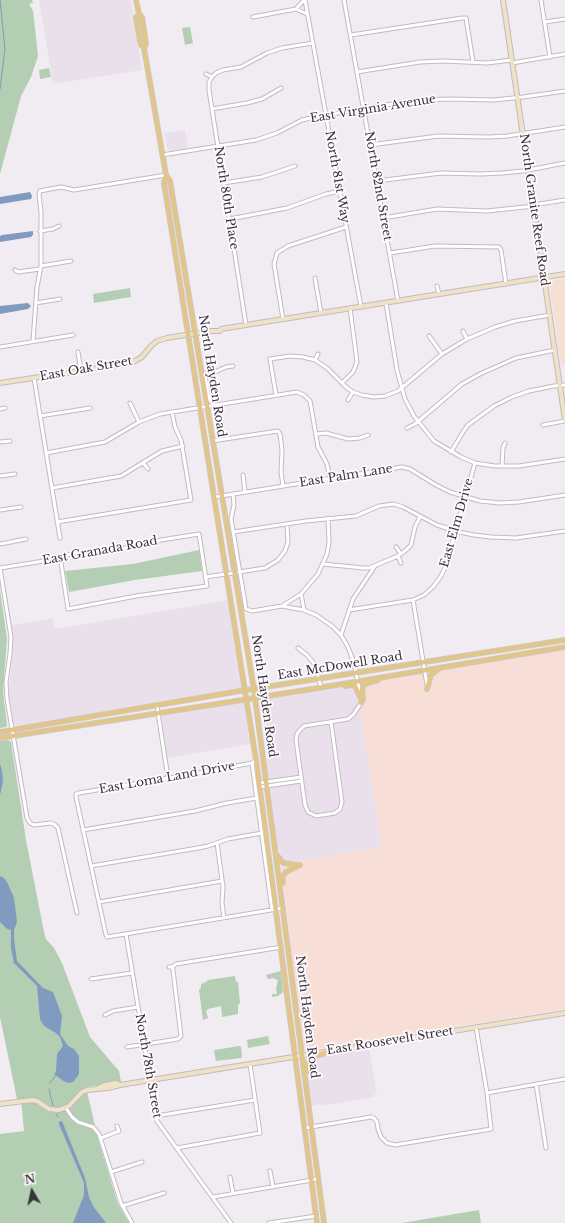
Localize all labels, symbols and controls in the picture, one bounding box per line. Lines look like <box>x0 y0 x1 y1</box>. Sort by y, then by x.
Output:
street label: East Virginia Avenue <box>309 92 437 126</box>
street label: North 81st Way <box>322 130 352 224</box>
street label: North 82nd Street <box>361 130 395 242</box>
street label: North Granite Reef Road <box>516 133 552 287</box>
street label: North 80th Place <box>211 145 241 251</box>
street label: North Hayden Road <box>195 314 229 438</box>
street label: East Oak Street <box>39 354 133 384</box>
street label: East Palm Lane <box>298 462 394 490</box>
street label: East Elm Drive <box>437 477 477 569</box>
street label: East Granada Road <box>41 534 159 568</box>
street label: North Hayden Road <box>248 634 280 758</box>
street label: East McDowell Road <box>277 649 403 683</box>
street label: East Loma Land Drive <box>98 759 236 797</box>
street label: North Hayden Road <box>292 955 322 1079</box>
street label: North 78th Street <box>132 1013 164 1119</box>
street label: East Roosevelt Street <box>326 1024 454 1058</box>
north arrow <box>12 1171 52 1211</box>
text: N <box>24 1171 36 1187</box>

